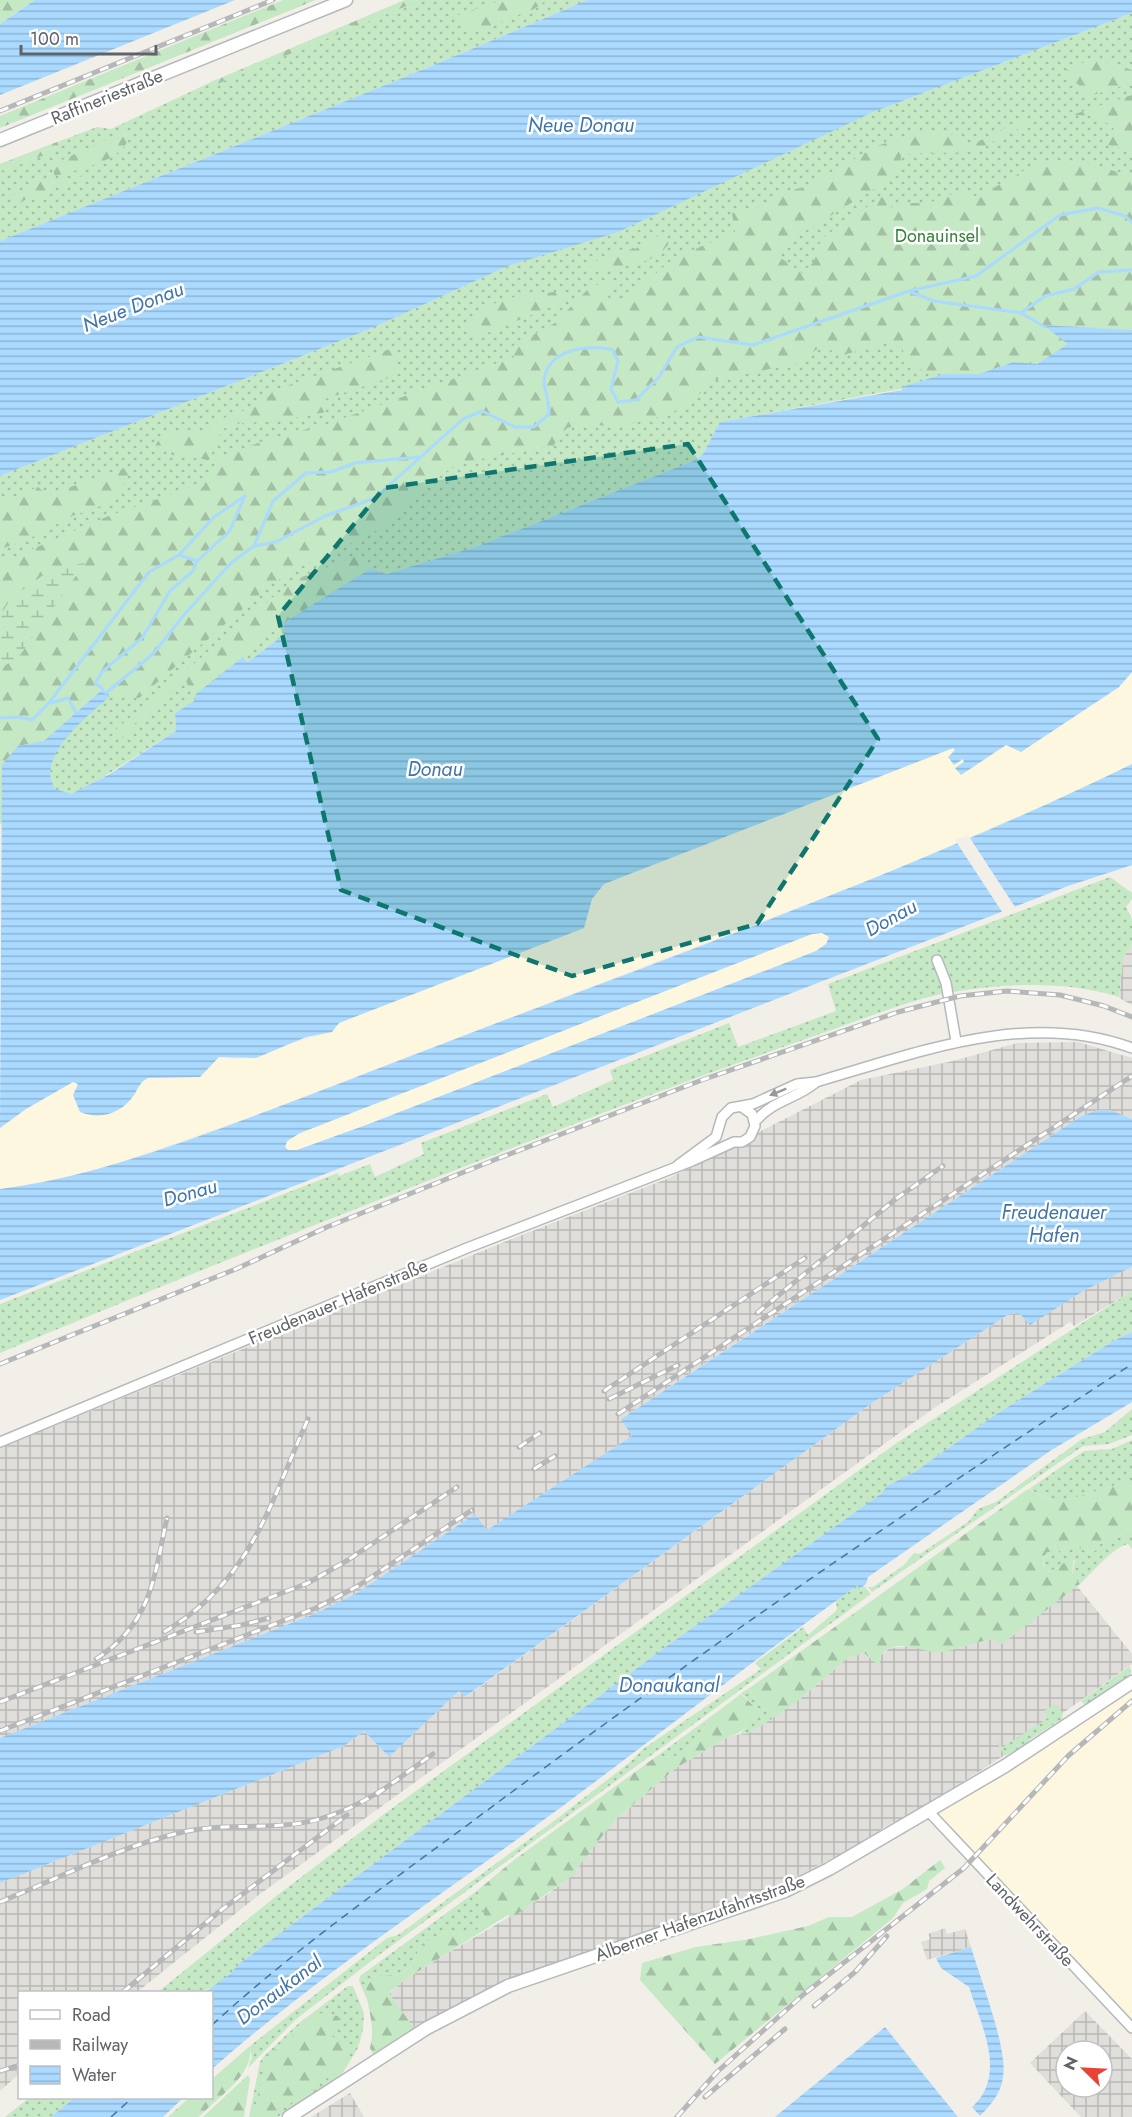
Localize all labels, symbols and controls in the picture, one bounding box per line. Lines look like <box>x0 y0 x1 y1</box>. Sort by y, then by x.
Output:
scale bar <box>21 18 156 56</box>
text: 100 m <box>30 26 79 52</box>
street label: Raffineriestraße <box>47 63 167 131</box>
water label: Neue Donau <box>528 111 634 140</box>
park label: Donauinsel <box>895 223 979 249</box>
water label: Neue Donau <box>78 274 188 340</box>
water label: Donau <box>407 755 463 784</box>
water label: Donau <box>860 892 922 944</box>
one-way arrow <box>768 1087 786 1097</box>
water label: Donau <box>159 1171 221 1215</box>
water label: Freudenauer Hafen <box>1002 1198 1108 1250</box>
street label: Freudenauer Hafenstraße <box>244 1252 432 1352</box>
water label: Donaukanal <box>619 1671 721 1700</box>
street label: Alberner Hafenzufahrtsstraße <box>591 1868 809 1968</box>
street label: Landwehrstraße <box>980 1868 1080 1972</box>
water label: Donaukanal <box>230 1947 329 2032</box>
legend <box>18 1991 213 2099</box>
text: Road <box>72 2002 111 2028</box>
text: Railway <box>72 2032 128 2058</box>
north arrow <box>1054 2039 1114 2099</box>
text: N <box>1058 2053 1084 2074</box>
text: Water <box>72 2062 117 2088</box>

